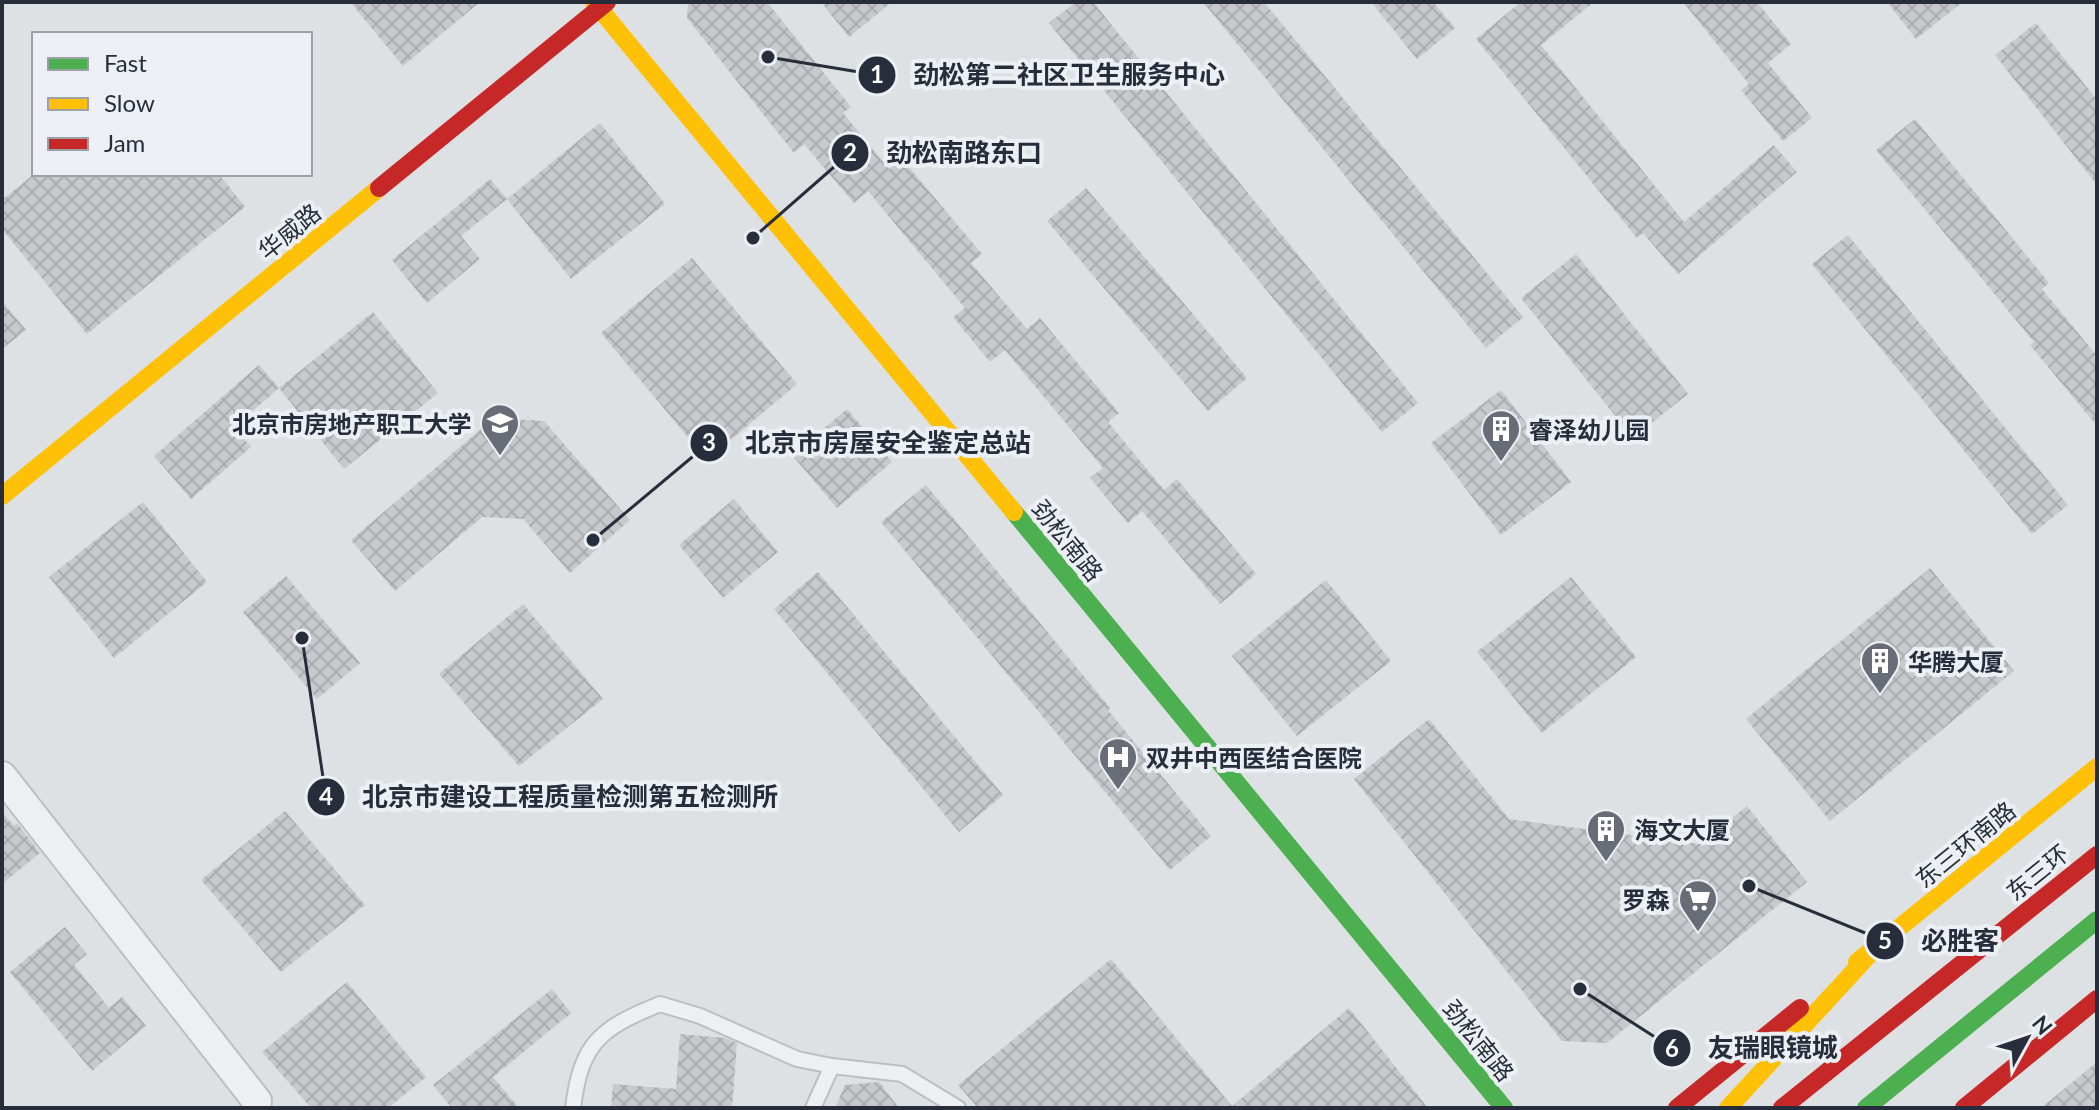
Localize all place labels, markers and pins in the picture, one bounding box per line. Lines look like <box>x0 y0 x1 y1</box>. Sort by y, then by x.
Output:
callout: 劲松第二社区卫生服务中心 <box>857 50 1241 100</box>
callout: 劲松南路东口 <box>830 128 1058 178</box>
school or university icon: 北京市房地产职工大学 <box>479 402 521 457</box>
building icon: 睿泽幼儿园 <box>1480 408 1522 463</box>
place label: 北京市房地产职工大学 <box>232 409 472 438</box>
place label: 睿泽幼儿园 <box>1529 415 1649 444</box>
callout: 北京市房屋安全鉴定总站 <box>689 418 1047 468</box>
building icon: 华腾大厦 <box>1859 640 1901 695</box>
place label: 华腾大厦 <box>1908 647 2004 676</box>
hospital icon: 双井中西医结合医院 <box>1097 736 1139 791</box>
place label: 双井中西医结合医院 <box>1146 743 1362 772</box>
callout: 北京市建设工程质量检测第五检测所 <box>306 772 794 822</box>
building icon: 海文大厦 <box>1585 808 1627 863</box>
place label: 海文大厦 <box>1634 815 1730 844</box>
supermarket icon: 罗森 <box>1677 878 1719 933</box>
place label: 罗森 <box>1622 885 1670 914</box>
callout: 必胜客 <box>1865 916 2015 966</box>
callout: 友瑞眼镜城 <box>1652 1023 1854 1073</box>

